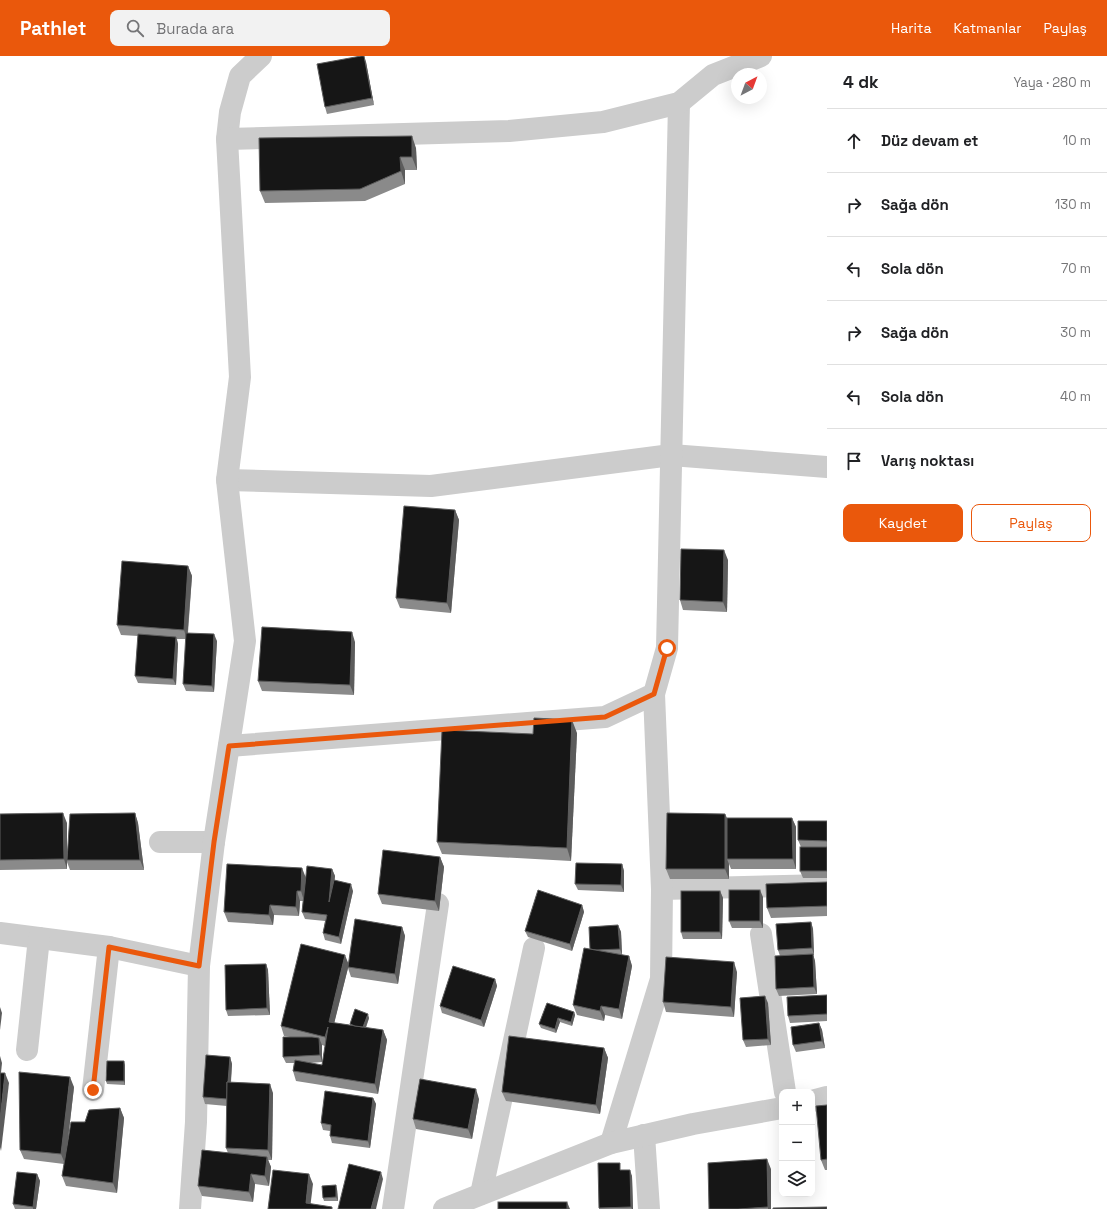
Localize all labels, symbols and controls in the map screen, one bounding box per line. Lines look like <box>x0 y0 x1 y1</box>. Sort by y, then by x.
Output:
search box <box>110 10 390 46</box>
text: Pathlet <box>20 16 86 41</box>
icon: search <box>124 17 146 39</box>
text: Burada ara <box>156 19 234 38</box>
text: Harita <box>891 19 931 37</box>
text: Katmanlar <box>953 19 1022 37</box>
text: Paylaş <box>1044 19 1087 37</box>
north arrow <box>731 68 767 104</box>
text: 4 dk <box>843 71 879 93</box>
text: Yaya · 280 m <box>1013 74 1091 91</box>
icon: ahead <box>843 130 865 152</box>
text: Düz devam et <box>881 131 978 150</box>
text: 10 m <box>1063 132 1091 149</box>
icon: right <box>843 194 865 216</box>
text: Sağa dön <box>881 195 949 214</box>
text: 130 m <box>1055 196 1091 213</box>
icon: left <box>843 258 865 280</box>
text: Sola dön <box>881 259 944 278</box>
text: 70 m <box>1061 260 1091 277</box>
icon: right <box>843 322 865 344</box>
text: Sağa dön <box>881 323 949 342</box>
text: 30 m <box>1060 324 1091 341</box>
icon: left <box>843 386 865 408</box>
text: Sola dön <box>881 387 944 406</box>
text: 40 m <box>1060 388 1091 405</box>
icon: arrive <box>843 450 865 472</box>
text: Varış noktası <box>881 451 974 470</box>
button: Kaydet <box>843 504 963 542</box>
button: Paylaş <box>971 504 1091 542</box>
route start <box>658 639 676 657</box>
route end <box>84 1081 102 1099</box>
map controls <box>779 1089 815 1197</box>
button: + <box>779 1089 815 1125</box>
button: − <box>779 1125 815 1161</box>
button: layers <box>779 1161 815 1197</box>

